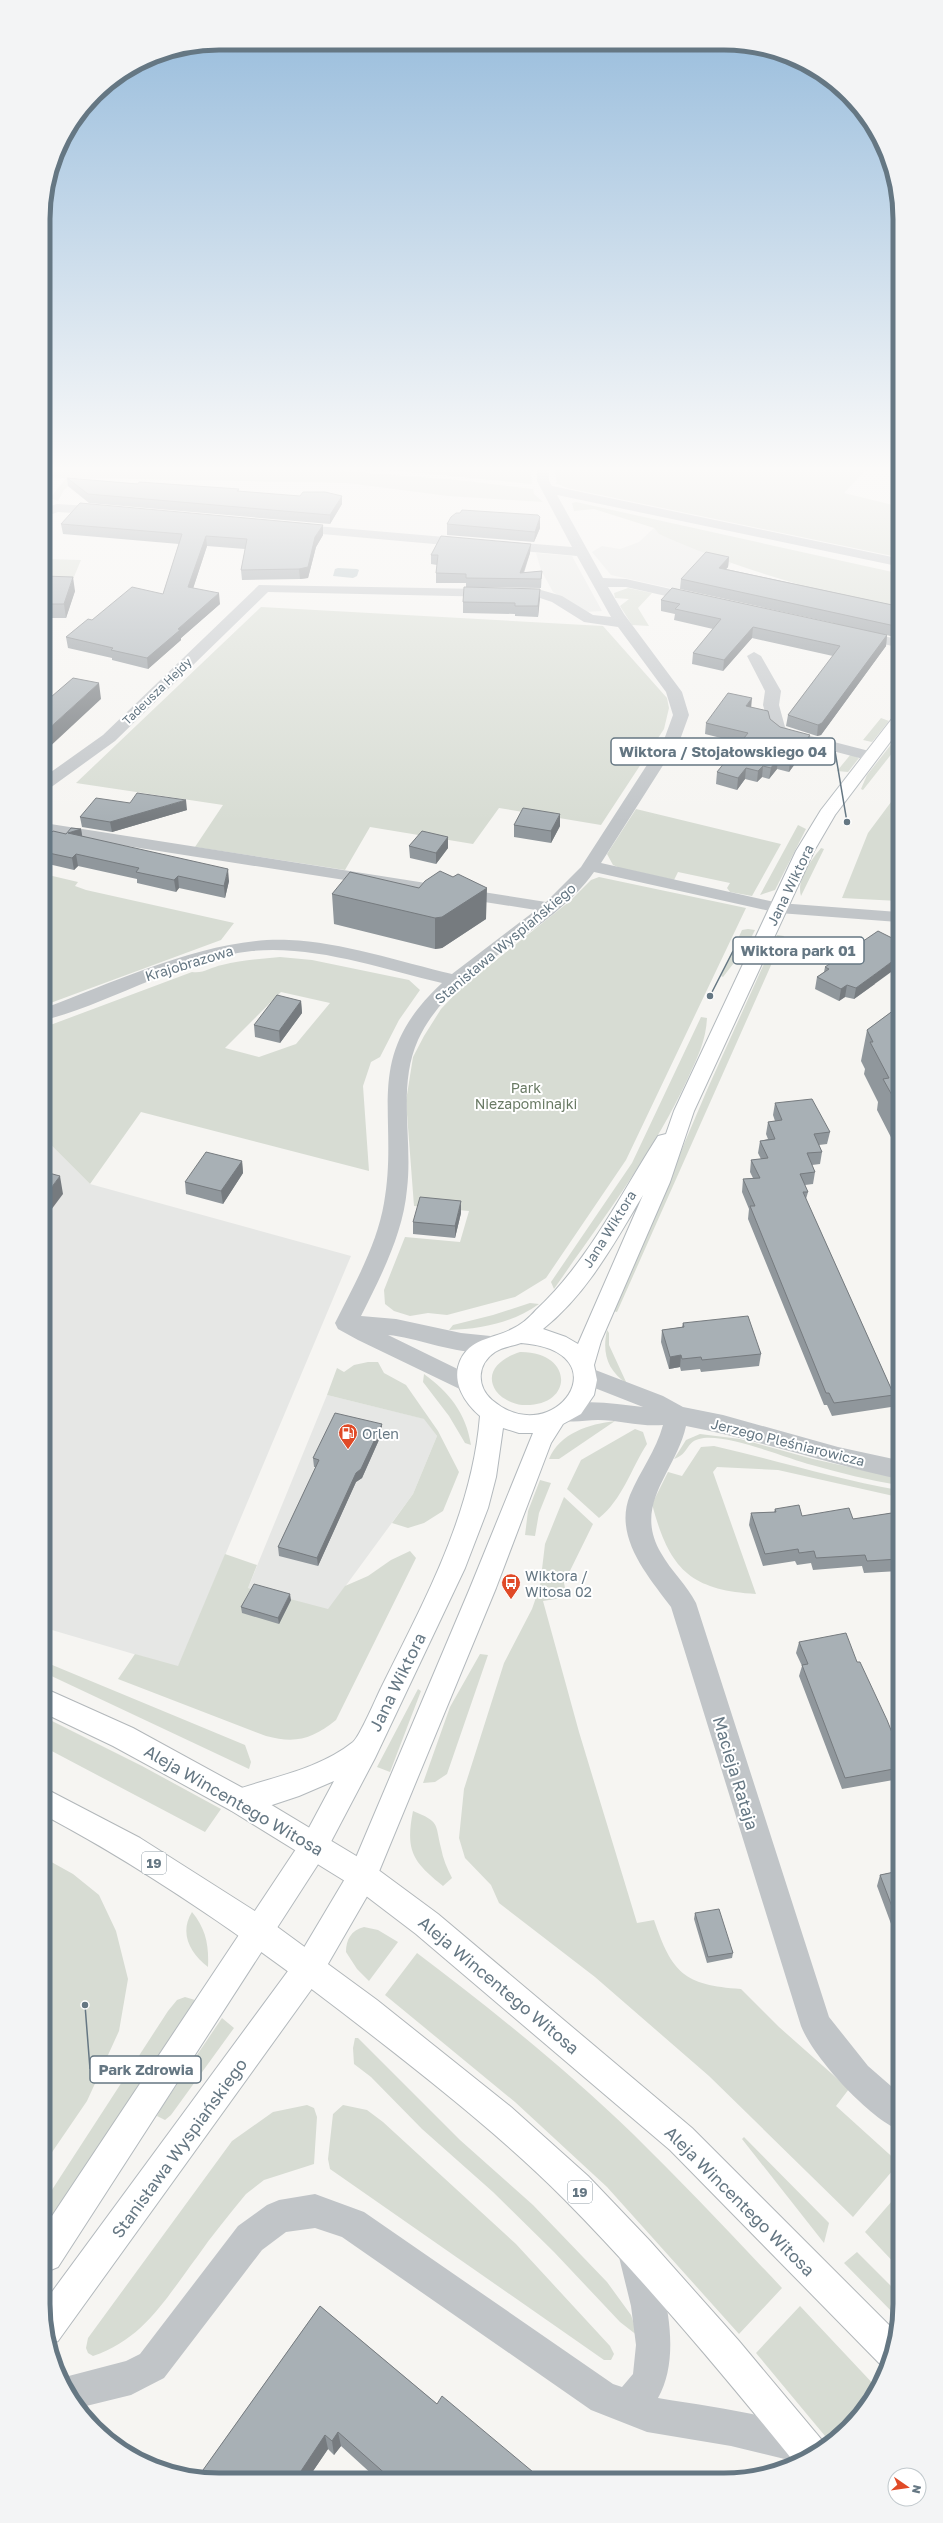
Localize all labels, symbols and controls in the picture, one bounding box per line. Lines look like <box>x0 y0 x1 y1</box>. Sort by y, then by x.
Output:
street label: Tadeusza Hejdy <box>119 654 195 728</box>
callout: Wiktora / Stojałowskiego 04 <box>611 738 835 765</box>
text: Wiktora / Stojałowskiego 04 <box>619 742 827 760</box>
street label: Jana Wiktora <box>763 842 817 928</box>
street label: Stanisława Wyspiańskiego <box>431 879 579 1007</box>
callout: Wiktora park 01 <box>733 937 864 964</box>
text: Wiktora park 01 <box>741 941 856 959</box>
street label: Krajobrazowa <box>143 942 235 984</box>
park label: Park Niezapominajki <box>475 1079 577 1112</box>
street label: Jana Wiktora <box>578 1187 640 1271</box>
street label: Jerzego Pleśniarowicza <box>709 1415 867 1469</box>
fuel station icon: Orlen <box>337 1422 359 1450</box>
place label: Orlen <box>362 1425 399 1442</box>
place label: Wiktora / Witosa 02 <box>525 1567 592 1600</box>
bus stop icon: Wiktora / Witosa 02 <box>500 1572 522 1600</box>
street label: Jana Wiktora <box>364 1629 430 1735</box>
street label: Macieja Rataja <box>709 1714 763 1832</box>
street label: Aleja Wincentego Witosa <box>141 1740 327 1860</box>
road number: 19 <box>142 1852 166 1874</box>
street label: Aleja Wincentego Witosa <box>414 1912 584 2058</box>
street label: Stanisława Wyspiańskiego <box>107 2054 251 2242</box>
callout: Park Zdrowia <box>90 2056 201 2083</box>
text: Park Zdrowia <box>98 2060 194 2078</box>
street label: Aleja Wincentego Witosa <box>661 2122 819 2280</box>
road number: 19 <box>568 2181 592 2203</box>
north arrow <box>887 2467 927 2507</box>
text: N <box>910 2484 925 2495</box>

